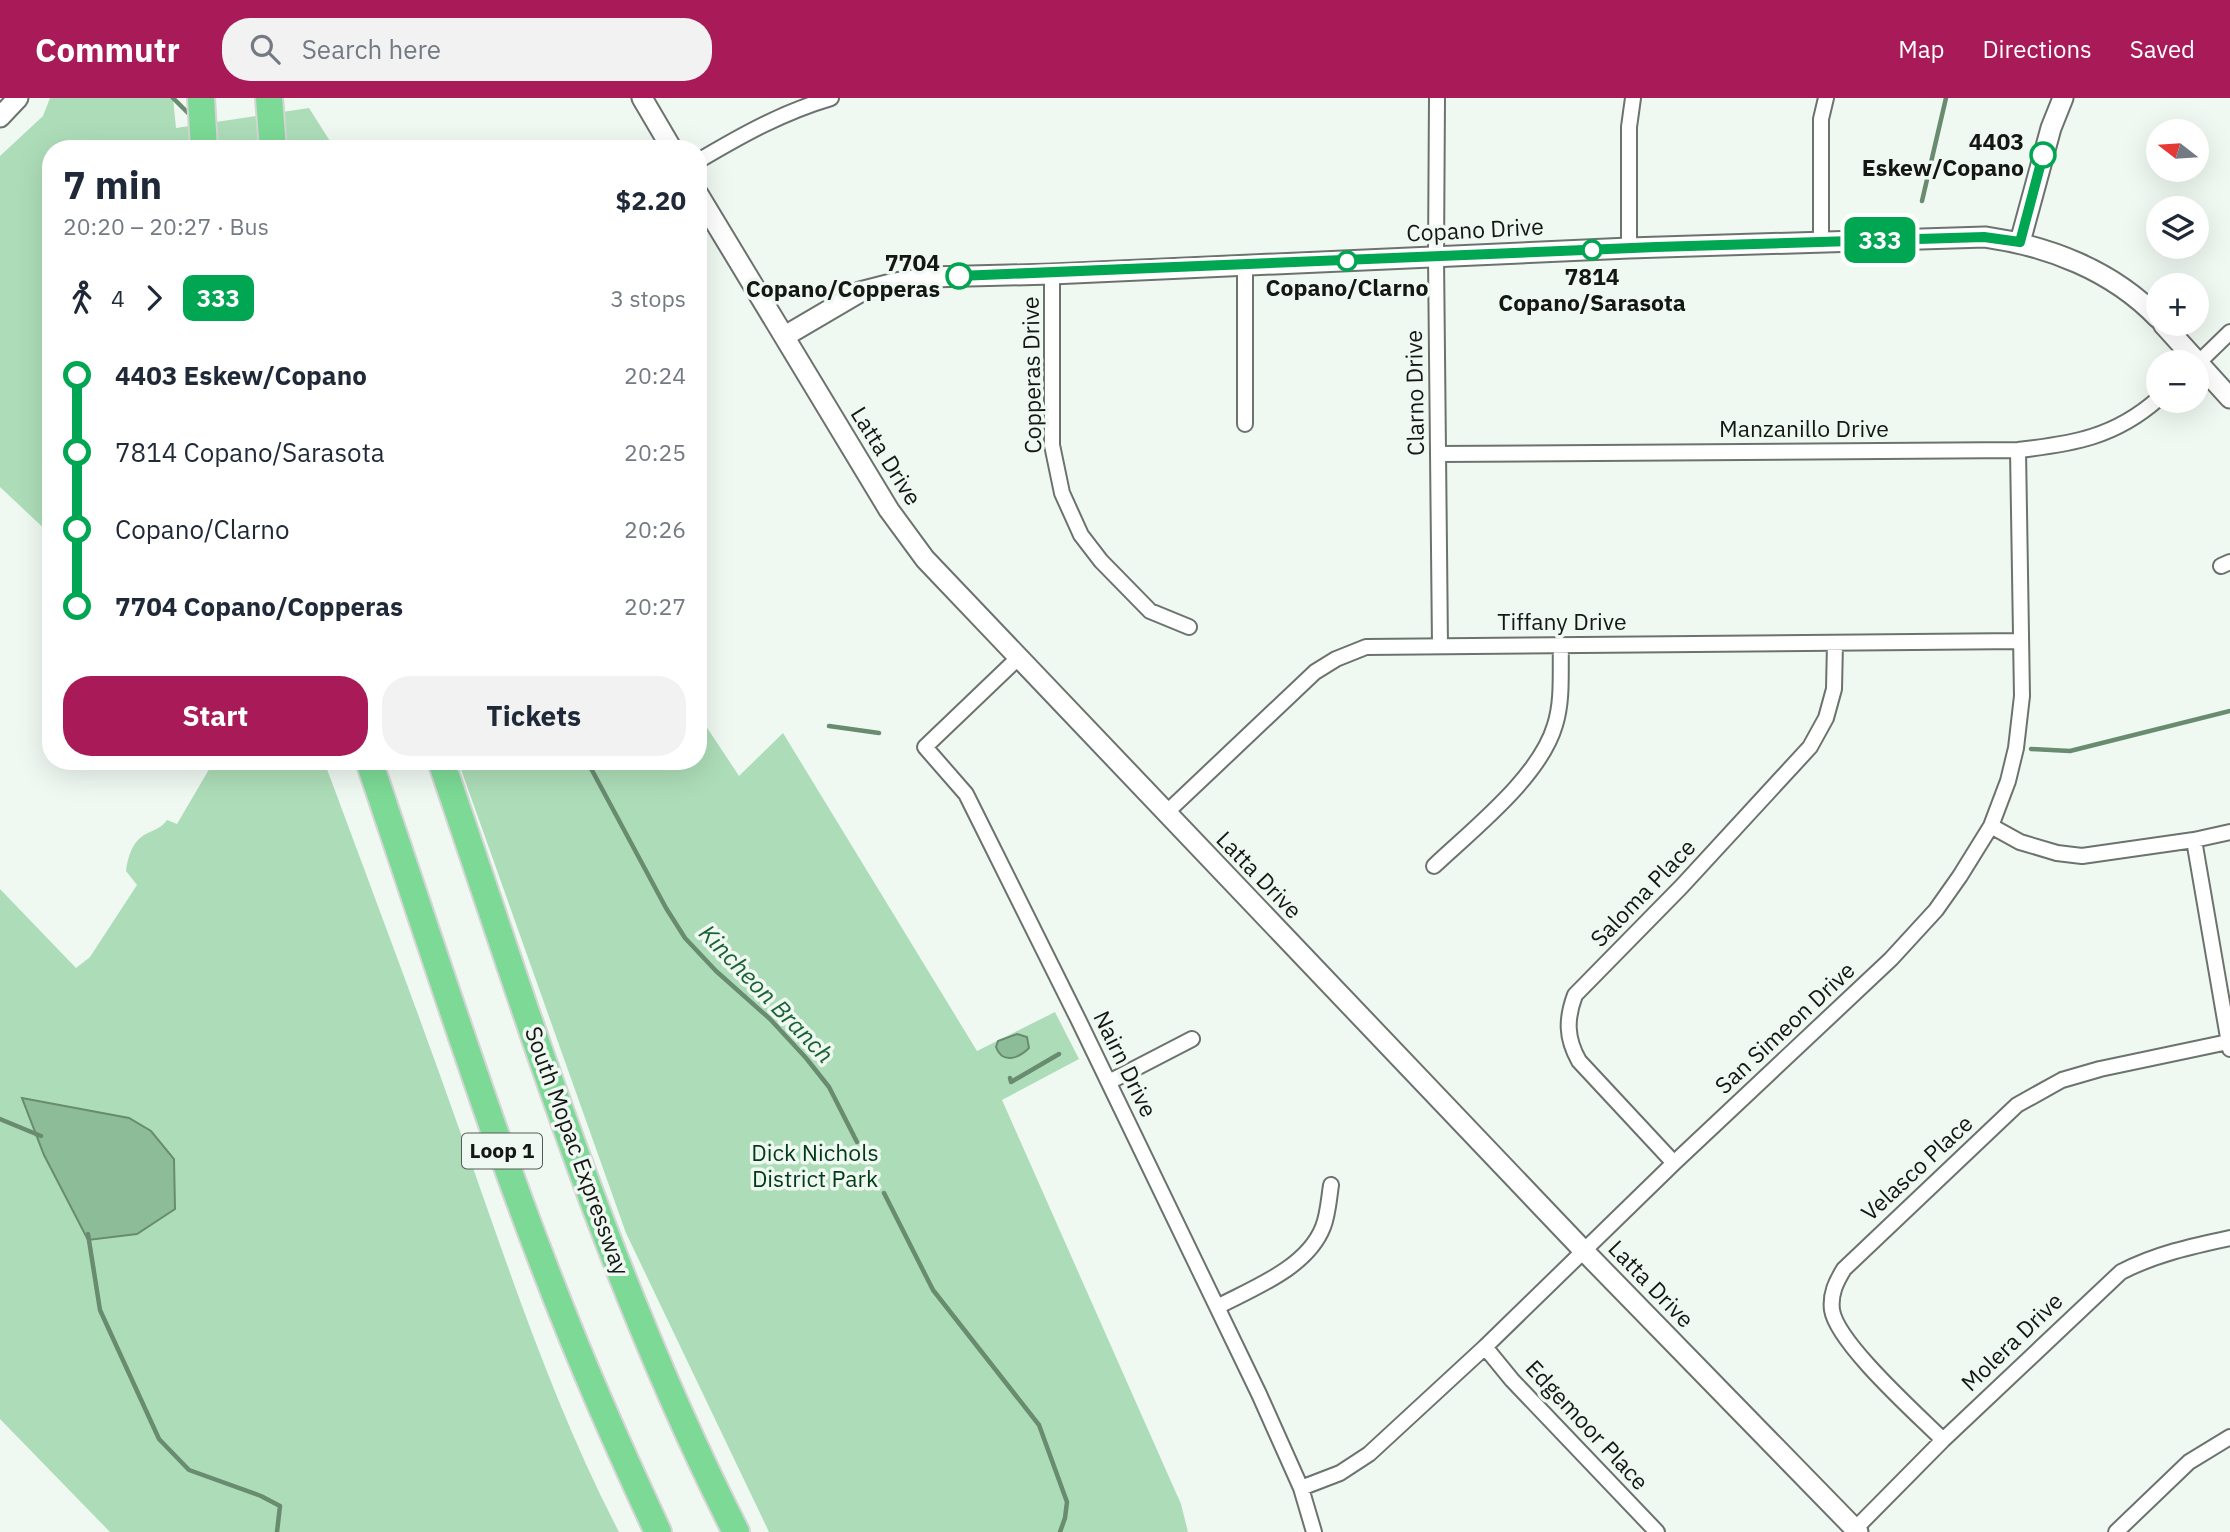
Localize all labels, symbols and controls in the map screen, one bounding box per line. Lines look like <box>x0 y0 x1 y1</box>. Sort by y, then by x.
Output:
search box <box>222 18 712 81</box>
text: Commutr <box>35 28 180 71</box>
icon: search <box>246 30 284 68</box>
text: Search here <box>302 32 441 66</box>
text: Map <box>1898 33 1944 65</box>
text: Directions <box>1982 33 2092 65</box>
text: Saved <box>2130 33 2195 65</box>
north arrow <box>2146 119 2208 182</box>
map controls <box>2146 119 2209 413</box>
place label: 4403 Eskew/Copano <box>1862 126 2024 182</box>
marker: 4403 Eskew/Copano <box>2030 142 2056 168</box>
text: 7 min <box>63 160 162 209</box>
text: $2.20 <box>616 183 686 217</box>
button: layers <box>2146 196 2209 259</box>
street label: Copano Drive <box>1405 210 1544 248</box>
text: 20:20 – 20:27 · Bus <box>63 211 269 241</box>
line badge: 333 <box>1840 217 1920 263</box>
text: 333 <box>1858 224 1902 256</box>
marker: 7814 Copano/Sarasota <box>1582 240 1602 260</box>
place label: 7704 Copano/Copperas <box>746 247 940 303</box>
marker: Copano/Clarno <box>1337 251 1357 271</box>
place label: 7814 Copano/Sarasota <box>1498 261 1686 317</box>
marker: 7704 Copano/Copperas <box>946 263 972 289</box>
place label: Copano/Clarno <box>1266 272 1428 302</box>
button: + <box>2146 273 2209 336</box>
icon: walk <box>63 279 101 317</box>
icon: forward <box>135 279 173 317</box>
text: 333 <box>197 282 240 314</box>
text: 4 <box>111 283 125 313</box>
text: 3 stops <box>610 283 686 313</box>
street label: Copperas Drive <box>1015 296 1047 454</box>
street label: Clarno Drive <box>1398 330 1430 456</box>
button: − <box>2146 350 2209 413</box>
text: 4403 Eskew/Copano <box>115 358 367 392</box>
text: 20:24 <box>624 360 686 390</box>
street label: Latta Drive <box>845 401 929 510</box>
street label: Manzanillo Drive <box>1719 413 1889 443</box>
text: 7814 Copano/Sarasota <box>115 435 385 469</box>
text: 20:25 <box>624 437 686 467</box>
text: Copano/Clarno <box>115 512 290 546</box>
text: 20:26 <box>624 514 686 544</box>
text: 7704 Copano/Copperas <box>115 589 403 623</box>
text: 20:27 <box>624 591 686 621</box>
street label: Tiffany Drive <box>1497 606 1627 636</box>
button: Start <box>63 676 368 756</box>
button: Tickets <box>382 676 686 756</box>
street label: Latta Drive <box>1210 824 1309 925</box>
street label: Saloma Place <box>1583 832 1701 953</box>
water label: Kincheon Branch <box>692 917 841 1070</box>
street label: San Simeon Drive <box>1708 955 1861 1100</box>
street label: Nairn Drive <box>1087 1005 1165 1122</box>
street label: South Mopac Expressway <box>519 1022 637 1280</box>
street label: Velasco Place <box>1854 1108 1978 1227</box>
road number: Loop 1 <box>462 1134 542 1168</box>
park label: Dick Nichols District Park <box>751 1137 879 1193</box>
street label: Latta Drive <box>1602 1233 1701 1334</box>
street label: Molera Drive <box>1954 1285 2068 1397</box>
street label: Edgemoor Place <box>1520 1353 1656 1496</box>

